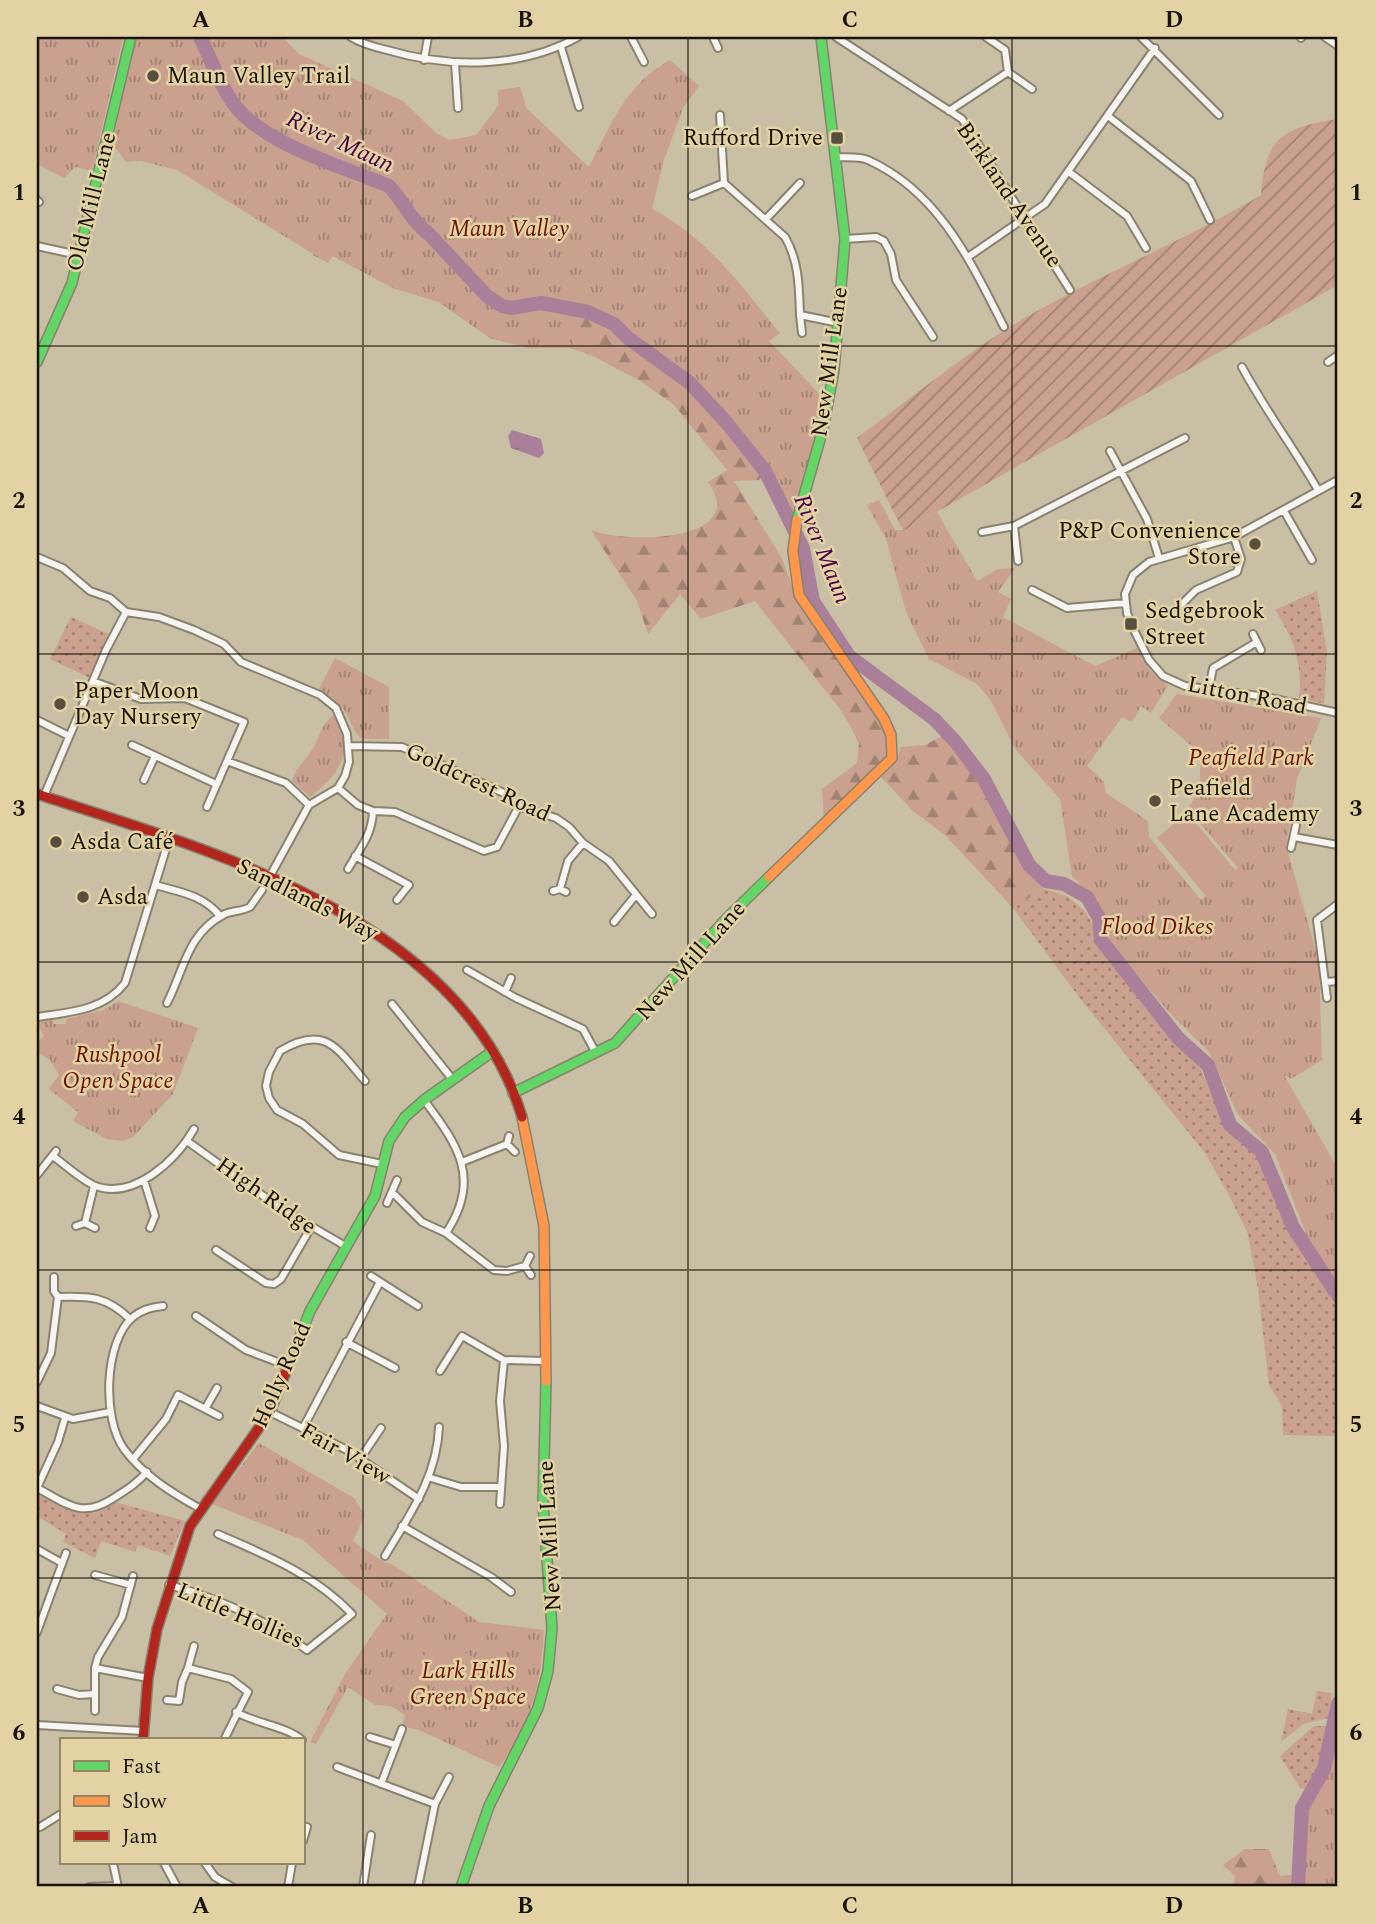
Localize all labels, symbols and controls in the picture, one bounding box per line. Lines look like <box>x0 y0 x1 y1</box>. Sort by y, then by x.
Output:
text: A <box>192 3 210 38</box>
text: B <box>517 3 533 38</box>
text: C <box>842 3 858 38</box>
text: D <box>1165 3 1183 38</box>
place label: Maun Valley Trail <box>167 59 350 94</box>
marker: Maun Valley Trail <box>145 68 161 84</box>
water label: River Maun <box>280 101 400 183</box>
street label: Birkland Avenue <box>947 115 1071 275</box>
place label: Rufford Drive <box>683 121 823 156</box>
street label: Old Mill Lane <box>58 129 126 275</box>
marker: Rufford Drive <box>829 130 845 146</box>
text: 1 <box>13 176 25 211</box>
text: 1 <box>1350 176 1362 211</box>
park label: Maun Valley <box>449 212 570 247</box>
street label: New Mill Lane <box>802 285 858 439</box>
text: 2 <box>13 484 26 519</box>
text: 2 <box>1350 484 1363 519</box>
water label: River Maun <box>784 489 860 610</box>
place label: P&P Convenience Store <box>1058 514 1241 575</box>
marker: P&P Convenience Store <box>1247 536 1263 552</box>
place label: Sedgebrook Street <box>1145 594 1265 655</box>
marker: Sedgebrook Street <box>1123 616 1139 632</box>
street label: Litton Road <box>1184 667 1310 725</box>
place label: Paper Moon Day Nursery <box>74 674 202 735</box>
marker: Paper Moon Day Nursery <box>52 696 68 712</box>
street label: Goldcrest Road <box>400 734 556 832</box>
park label: Peafield Park <box>1188 741 1314 776</box>
place label: Peafield Lane Academy <box>1169 771 1320 832</box>
text: 3 <box>13 792 26 827</box>
text: 3 <box>1350 792 1363 827</box>
marker: Peafield Lane Academy <box>1147 793 1163 809</box>
place label: Asda Café <box>70 825 174 860</box>
marker: Asda Café <box>48 834 64 850</box>
street label: Sandlands Way <box>230 849 385 951</box>
place label: Asda <box>97 880 148 915</box>
marker: Asda <box>75 889 91 905</box>
street label: New Mill Lane <box>627 893 755 1029</box>
park label: Flood Dikes <box>1101 910 1213 945</box>
park label: Rushpool Open Space <box>62 1038 174 1099</box>
text: 4 <box>13 1100 26 1135</box>
text: 4 <box>1350 1100 1363 1135</box>
street label: High Ridge <box>208 1148 324 1244</box>
street label: Holly Road <box>243 1316 321 1434</box>
text: 5 <box>13 1408 25 1443</box>
text: 5 <box>1350 1408 1362 1443</box>
street label: Fair View <box>293 1414 397 1494</box>
street label: New Mill Lane <box>529 1459 571 1613</box>
street label: Little Hollies <box>171 1574 309 1658</box>
park label: Lark Hills Green Space <box>410 1654 526 1715</box>
text: 6 <box>13 1716 26 1751</box>
text: 6 <box>1350 1716 1363 1751</box>
legend <box>60 1738 304 1864</box>
text: Fast <box>122 1751 161 1783</box>
text: Slow <box>122 1786 168 1818</box>
text: Jam <box>122 1821 158 1853</box>
text: A <box>192 1889 210 1924</box>
text: B <box>517 1889 533 1924</box>
text: C <box>842 1889 858 1924</box>
text: D <box>1165 1889 1183 1924</box>

